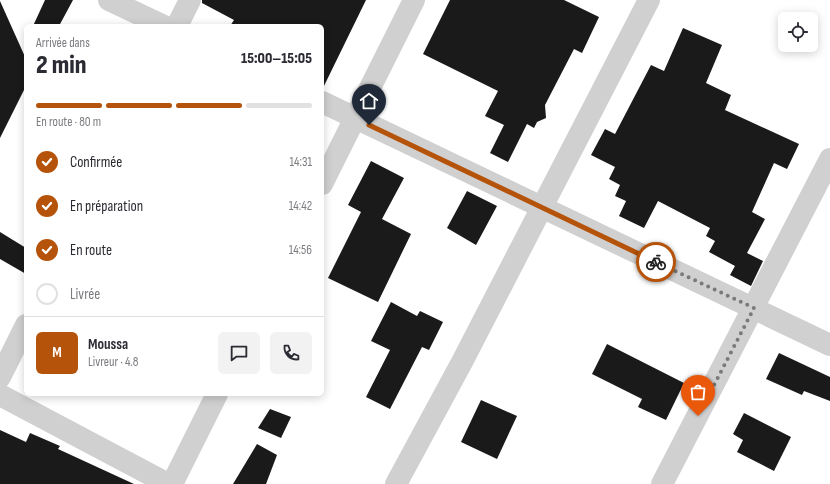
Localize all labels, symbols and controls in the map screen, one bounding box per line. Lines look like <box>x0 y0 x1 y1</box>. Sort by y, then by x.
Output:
map controls <box>778 12 818 52</box>
button: locate <box>778 12 818 52</box>
text: Arrivée dans <box>36 35 90 51</box>
text: 15:00–15:05 <box>241 49 312 68</box>
text: 2 min <box>36 50 86 81</box>
pin <box>352 84 386 125</box>
icon: home <box>358 90 380 112</box>
text: En route · 80 m <box>36 114 101 130</box>
icon: check <box>36 151 58 173</box>
text: Confirmée <box>70 153 122 172</box>
text: 14:31 <box>290 154 312 170</box>
icon: check <box>36 195 58 217</box>
text: En préparation <box>70 197 143 216</box>
text: 14:42 <box>289 198 312 214</box>
icon: check <box>36 239 58 261</box>
text: En route <box>70 241 112 260</box>
text: 14:56 <box>289 242 312 258</box>
courier <box>636 242 676 282</box>
icon: bike <box>645 251 667 273</box>
text: Livrée <box>70 285 100 304</box>
button: chat <box>218 332 260 374</box>
button: phone <box>270 332 312 374</box>
text: Moussa <box>88 335 128 354</box>
text: M <box>52 343 62 362</box>
text: Livreur · 4.8 <box>88 354 138 370</box>
pin <box>681 375 715 416</box>
icon: bag <box>687 381 709 403</box>

